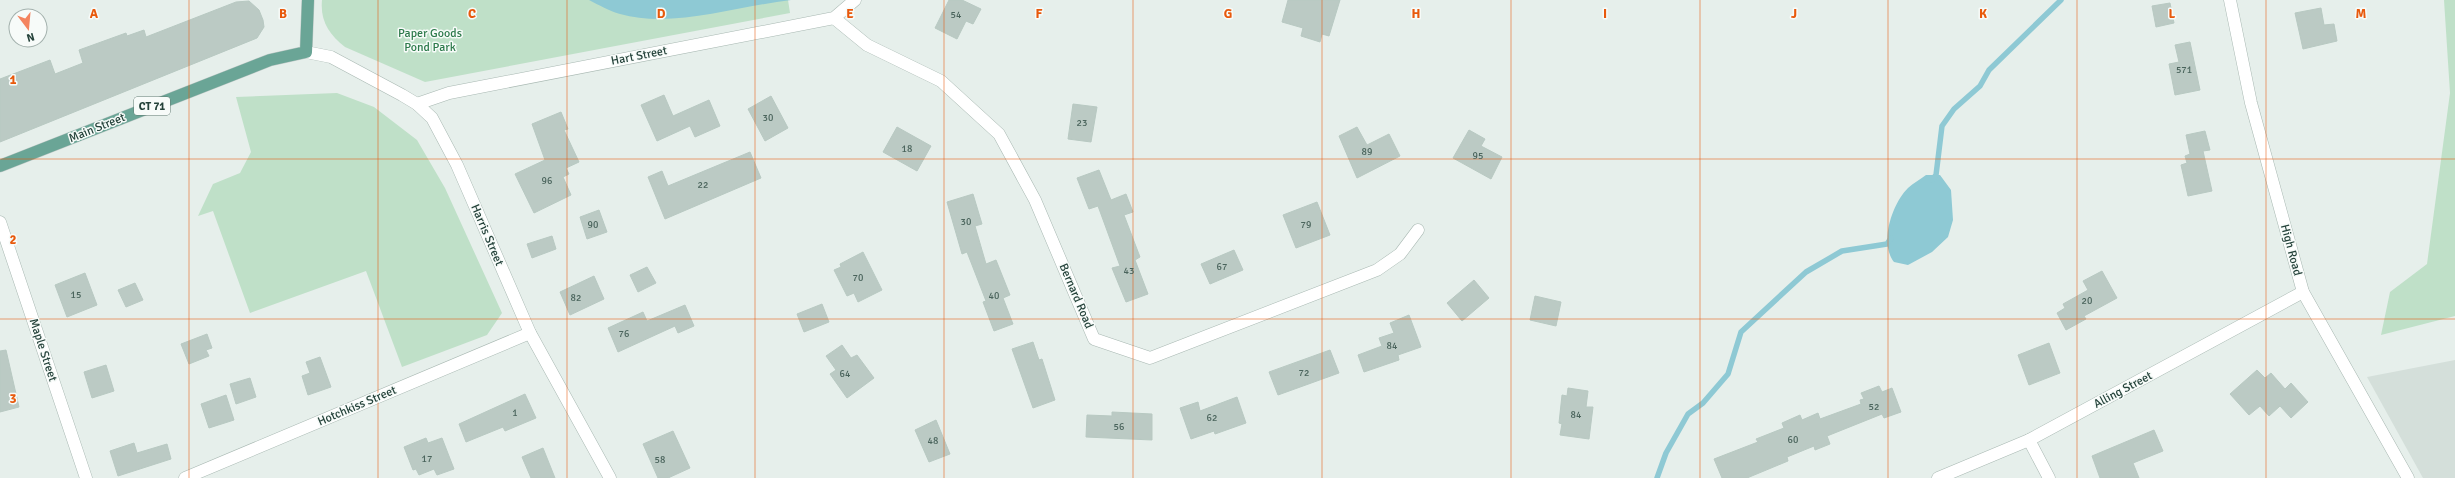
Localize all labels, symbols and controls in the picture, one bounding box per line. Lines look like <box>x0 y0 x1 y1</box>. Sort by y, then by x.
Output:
text: A <box>90 6 99 22</box>
text: B <box>279 6 287 22</box>
text: C <box>468 6 476 22</box>
text: D <box>657 6 666 22</box>
text: E <box>846 6 854 22</box>
text: F <box>1036 6 1043 22</box>
text: G <box>1224 6 1232 22</box>
text: H <box>1412 6 1420 22</box>
text: I <box>1603 6 1607 22</box>
text: J <box>1791 6 1797 22</box>
text: K <box>1979 6 1987 22</box>
text: L <box>2169 6 2176 22</box>
text: M <box>2356 6 2367 22</box>
north arrow <box>8 8 48 48</box>
house number: 54 <box>951 9 962 21</box>
park label: Paper Goods Pond Park <box>398 26 462 55</box>
text: N <box>25 30 36 44</box>
street label: Hart Street <box>610 43 668 69</box>
house number: 571 <box>2176 64 2192 76</box>
text: 1 <box>9 72 17 88</box>
road number: CT 71 <box>134 97 170 115</box>
street label: Main Street <box>67 110 127 146</box>
house number: 30 <box>763 112 773 124</box>
house number: 23 <box>1077 117 1087 129</box>
house number: 18 <box>902 143 912 155</box>
house number: 89 <box>1362 146 1372 158</box>
house number: 95 <box>1473 150 1483 162</box>
house number: 96 <box>542 175 552 187</box>
house number: 22 <box>698 179 708 191</box>
street label: Harris Street <box>467 202 507 268</box>
house number: 30 <box>961 216 971 228</box>
house number: 90 <box>588 219 598 231</box>
house number: 79 <box>1301 219 1311 231</box>
street label: High Road <box>2277 223 2305 277</box>
text: 2 <box>9 232 17 248</box>
street label: Bernard Road <box>1056 261 1096 331</box>
house number: 67 <box>1217 261 1227 273</box>
house number: 43 <box>1124 265 1134 277</box>
house number: 70 <box>853 272 863 284</box>
house number: 15 <box>71 289 81 301</box>
house number: 40 <box>989 290 999 302</box>
house number: 82 <box>571 292 581 304</box>
house number: 20 <box>2082 295 2092 307</box>
street label: Maple Street <box>26 317 60 383</box>
house number: 76 <box>619 328 629 340</box>
house number: 84 <box>1387 340 1398 352</box>
house number: 72 <box>1299 367 1309 379</box>
house number: 64 <box>840 368 851 380</box>
street label: Alling Street <box>2091 368 2155 412</box>
street label: Hotchkiss Street <box>315 383 399 429</box>
text: 3 <box>9 391 17 407</box>
house number: 52 <box>1869 401 1879 413</box>
house number: 1 <box>512 407 518 419</box>
house number: 84 <box>1571 409 1582 421</box>
house number: 62 <box>1207 412 1217 424</box>
house number: 56 <box>1114 421 1124 433</box>
house number: 60 <box>1788 434 1798 446</box>
house number: 48 <box>928 435 938 447</box>
house number: 17 <box>422 453 432 465</box>
house number: 58 <box>655 454 665 466</box>

